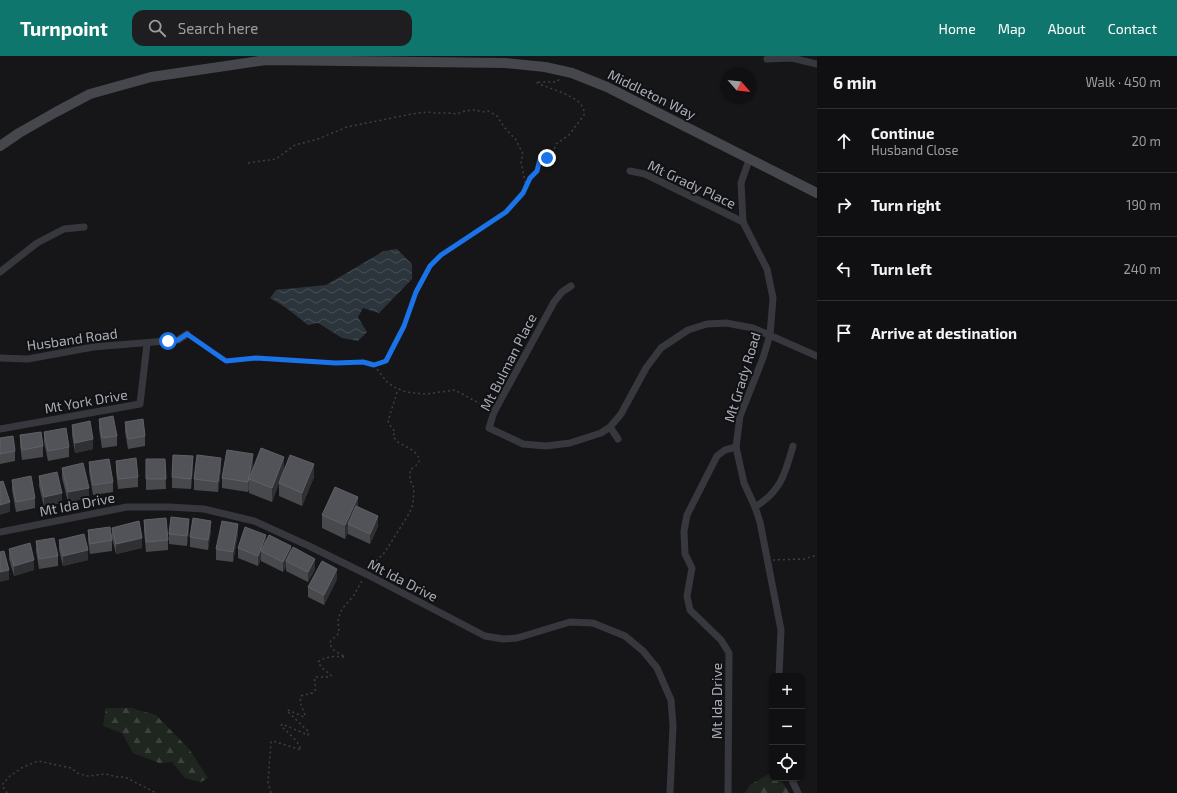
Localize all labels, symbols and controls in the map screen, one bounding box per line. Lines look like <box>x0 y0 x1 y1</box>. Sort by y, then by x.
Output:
search box <box>132 10 412 46</box>
text: Turnpoint <box>20 17 108 40</box>
icon: search <box>146 17 168 39</box>
text: Search here <box>178 19 258 37</box>
text: Home <box>939 20 976 37</box>
text: Map <box>998 20 1026 37</box>
text: About <box>1048 20 1086 37</box>
text: Contact <box>1108 20 1157 37</box>
street label: Middleton Way <box>605 65 699 123</box>
north arrow <box>721 68 757 104</box>
text: 6 min <box>833 72 877 92</box>
text: Walk · 450 m <box>1085 74 1161 90</box>
text: Continue <box>871 124 934 142</box>
icon: ahead <box>833 130 855 152</box>
text: 20 m <box>1132 133 1161 149</box>
text: Husband Close <box>871 142 958 158</box>
route end <box>538 149 556 167</box>
street label: Mt Grady Place <box>645 156 739 212</box>
icon: right <box>833 194 855 216</box>
text: Turn right <box>871 196 941 214</box>
text: 190 m <box>1126 197 1161 213</box>
icon: left <box>833 258 855 280</box>
text: Turn left <box>871 260 932 278</box>
text: 240 m <box>1124 261 1161 277</box>
street label: Mt Bulman Place <box>476 310 540 414</box>
icon: arrive <box>833 322 855 344</box>
street label: Husband Road <box>25 324 119 354</box>
text: Arrive at destination <box>871 324 1017 342</box>
street label: Mt Grady Road <box>720 330 764 424</box>
route start <box>159 332 177 350</box>
street label: Mt York Drive <box>43 385 129 417</box>
street label: Mt Ida Drive <box>38 488 116 520</box>
street label: Mt Ida Drive <box>365 555 441 605</box>
street label: Mt Ida Drive <box>708 663 725 739</box>
map controls <box>769 673 805 781</box>
button: + <box>769 673 805 709</box>
button: − <box>769 709 805 745</box>
button: locate <box>769 745 805 781</box>

